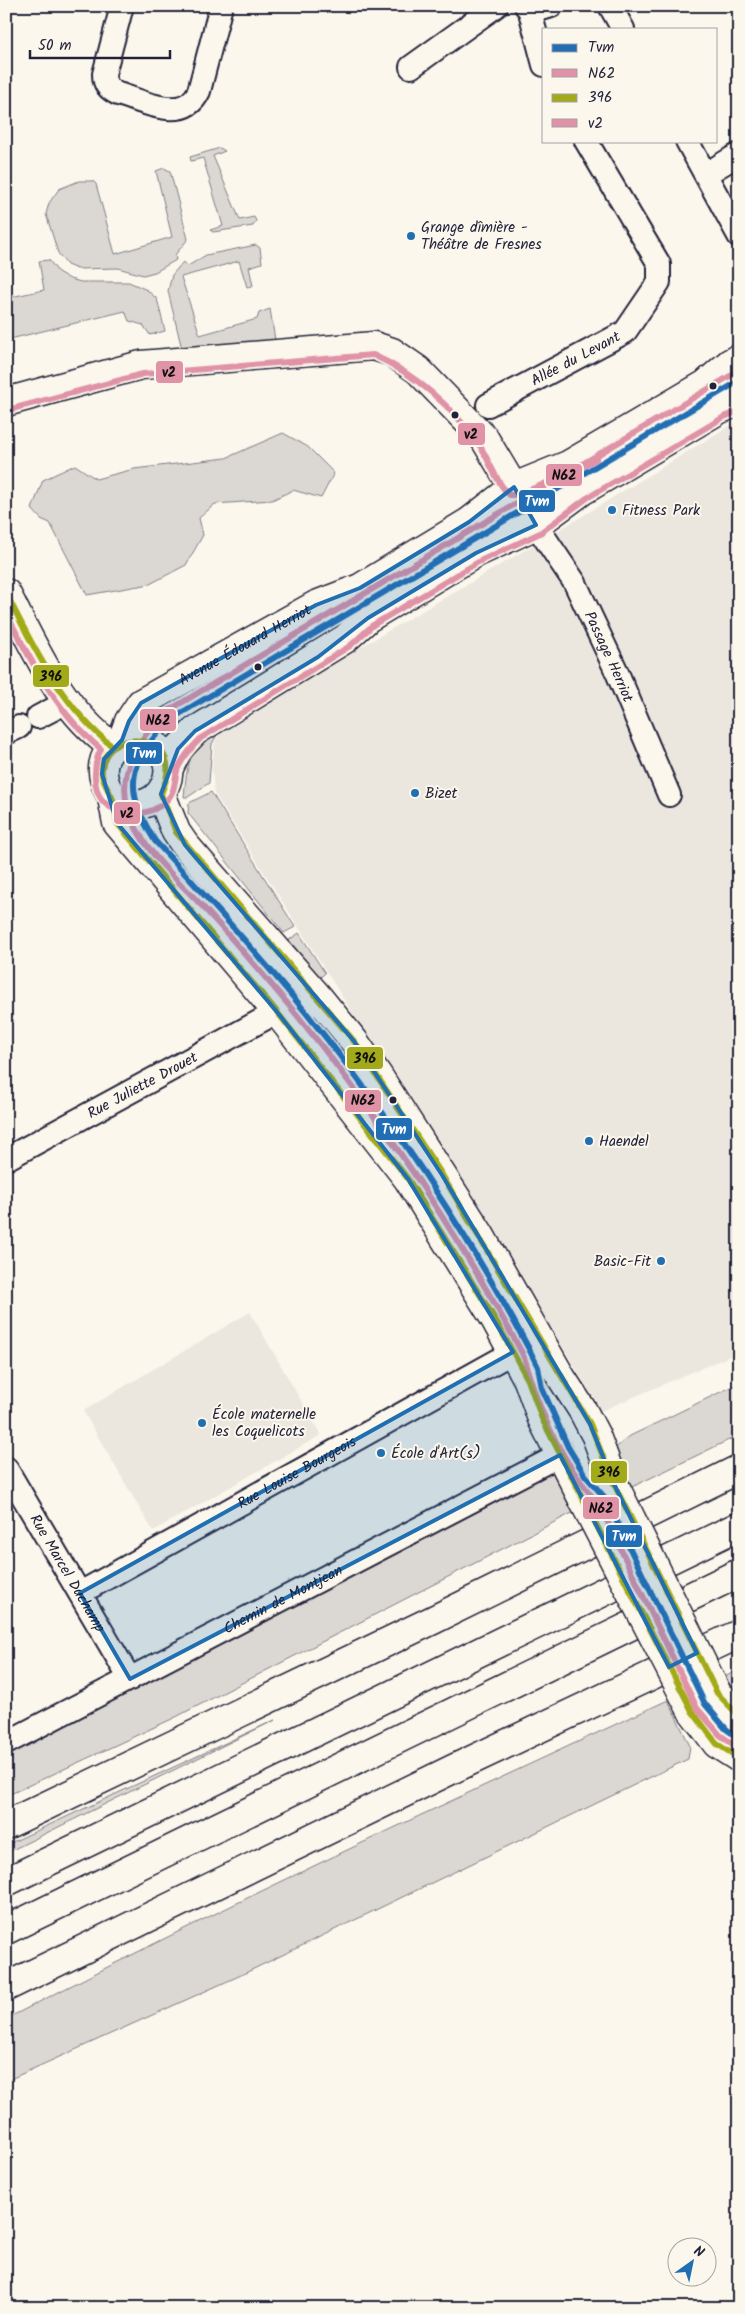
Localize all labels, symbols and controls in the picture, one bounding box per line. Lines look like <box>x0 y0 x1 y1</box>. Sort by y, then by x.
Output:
scale bar <box>30 28 170 60</box>
legend <box>542 28 718 142</box>
text: 50 m <box>38 34 72 58</box>
text: Tvm <box>588 36 614 60</box>
text: N62 <box>588 62 615 86</box>
text: 396 <box>588 86 612 110</box>
text: v2 <box>588 112 603 136</box>
place label: Grange dîmière - Théâtre de Fresnes <box>421 216 542 257</box>
marker: Grange dîmière - Théâtre de Fresnes <box>405 230 417 242</box>
street label: Allée du Levant <box>527 325 625 393</box>
line badge: v2 <box>155 360 184 384</box>
text: v2 <box>162 362 176 384</box>
unlabelled marker <box>708 381 718 391</box>
unlabelled marker <box>450 410 460 420</box>
line badge: v2 <box>457 422 486 446</box>
text: v2 <box>464 424 478 446</box>
line badge: N62 <box>545 463 583 487</box>
text: N62 <box>552 465 576 487</box>
line badge: Tvm <box>518 489 556 513</box>
text: Tvm <box>525 491 550 513</box>
place label: Fitness Park <box>622 499 701 523</box>
marker: Fitness Park <box>606 504 618 516</box>
street label: Avenue Édouard Herriot <box>175 599 316 693</box>
street label: Passage Herriot <box>577 607 639 706</box>
unlabelled marker <box>253 662 263 672</box>
line badge: 396 <box>32 664 70 688</box>
text: 396 <box>39 666 63 688</box>
line badge: N62 <box>139 708 177 732</box>
text: N62 <box>146 710 170 732</box>
line badge: Tvm <box>125 741 163 765</box>
text: Tvm <box>132 743 157 765</box>
place label: Bizet <box>425 782 457 806</box>
marker: Bizet <box>409 787 421 799</box>
line badge: v2 <box>113 801 141 825</box>
text: v2 <box>120 803 134 825</box>
street label: Rue Juliette Drouet <box>83 1046 203 1126</box>
line badge: 396 <box>346 1046 384 1070</box>
text: 396 <box>353 1048 377 1070</box>
line badge: N62 <box>344 1089 382 1113</box>
text: N62 <box>351 1090 375 1112</box>
unlabelled marker <box>388 1095 398 1105</box>
line badge: Tvm <box>375 1117 413 1141</box>
text: Tvm <box>382 1119 407 1141</box>
place label: Haendel <box>599 1130 649 1154</box>
marker: Haendel <box>583 1135 595 1147</box>
place label: Basic-Fit <box>594 1250 651 1274</box>
marker: Basic-Fit <box>655 1255 667 1267</box>
place label: École maternelle les Coquelicots <box>212 1403 316 1444</box>
marker: École maternelle les Coquelicots <box>196 1417 208 1429</box>
street label: Rue Louise Bourgeois <box>233 1430 362 1516</box>
place label: École d'Art(s) <box>391 1442 480 1466</box>
marker: École d'Art(s) <box>375 1447 387 1459</box>
line badge: 396 <box>590 1460 628 1484</box>
text: 396 <box>597 1462 621 1484</box>
line badge: N62 <box>582 1496 620 1520</box>
text: N62 <box>589 1498 613 1520</box>
street label: Rue Marcel Duchamp <box>23 1510 111 1637</box>
line badge: Tvm <box>605 1524 643 1548</box>
text: Tvm <box>612 1526 637 1548</box>
street label: Chemin de Montjean <box>219 1559 347 1641</box>
north arrow <box>668 2236 718 2286</box>
text: N <box>689 2240 708 2264</box>

